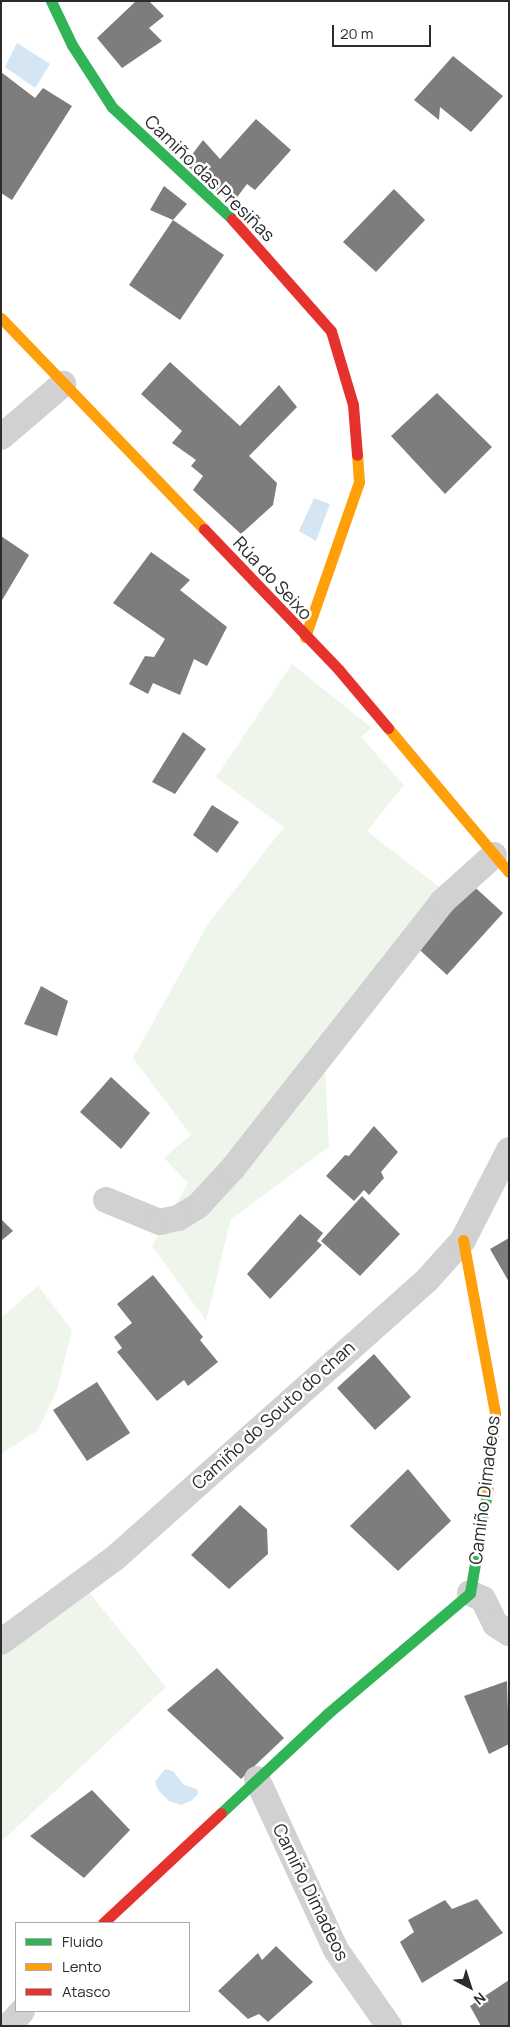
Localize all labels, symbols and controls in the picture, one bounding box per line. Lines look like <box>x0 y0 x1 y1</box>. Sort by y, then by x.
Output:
scale bar <box>335 15 434 47</box>
text: 20 m <box>340 23 373 44</box>
street label: Camiño das Presiñas <box>140 110 280 246</box>
street label: Rúa do Seixo <box>229 532 317 624</box>
street label: Camiño do Souto do chan <box>187 1336 359 1494</box>
street label: Camiño Dimadeos <box>464 1414 504 1566</box>
street label: Camiño Dimadeos <box>268 1820 354 1964</box>
legend <box>15 1922 190 2012</box>
text: Fluido <box>62 1931 103 1952</box>
text: Lento <box>62 1956 102 1977</box>
north arrow <box>445 1962 495 2012</box>
text: Atasco <box>62 1981 110 2002</box>
text: N <box>470 1988 490 2009</box>

